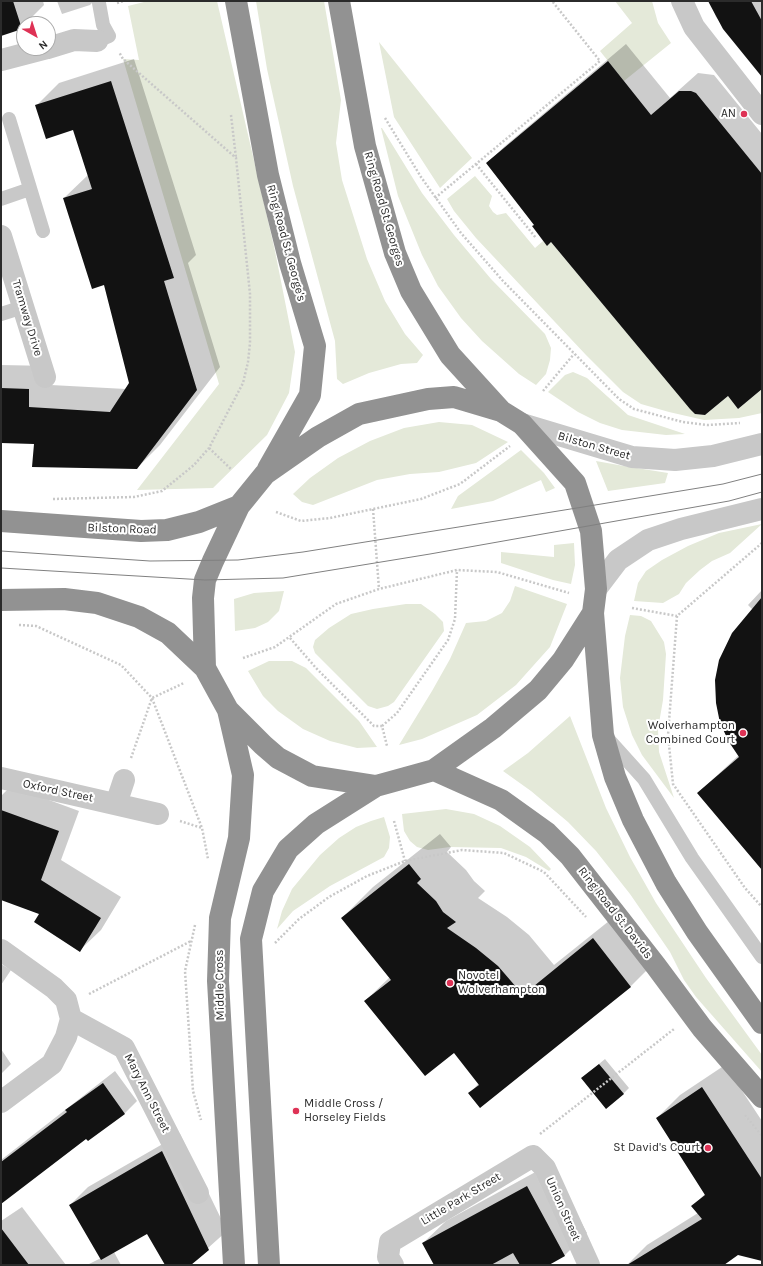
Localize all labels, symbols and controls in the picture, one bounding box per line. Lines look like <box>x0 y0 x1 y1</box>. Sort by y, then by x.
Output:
north arrow <box>16 16 56 56</box>
text: N <box>36 37 50 52</box>
place label: AN <box>721 107 736 121</box>
marker: AN <box>739 109 749 119</box>
street label: Ring Road St. Georges <box>361 150 407 268</box>
street label: Ring Road St. George's <box>263 183 309 303</box>
street label: Tramway Drive <box>9 278 45 358</box>
street label: Bilston Street <box>556 429 632 463</box>
street label: Bilston Road <box>87 521 157 537</box>
place label: Wolverhampton Combined Court <box>646 719 735 747</box>
marker: Wolverhampton Combined Court <box>738 728 748 738</box>
street label: Oxford Street <box>21 776 95 806</box>
street label: Ring Road St. Davids <box>575 864 655 962</box>
street label: Middle Cross <box>212 949 228 1021</box>
place label: Novotel Wolverhampton <box>458 969 545 997</box>
marker: Novotel Wolverhampton <box>445 978 455 988</box>
street label: Mary Ann Street <box>121 1051 173 1135</box>
place label: Middle Cross / Horseley Fields <box>304 1097 386 1125</box>
marker: Middle Cross / Horseley Fields <box>291 1106 301 1116</box>
place label: St David's Court <box>613 1141 700 1155</box>
marker: St David's Court <box>703 1143 713 1153</box>
street label: Little Park Street <box>418 1169 504 1229</box>
street label: Union Street <box>543 1175 583 1243</box>

